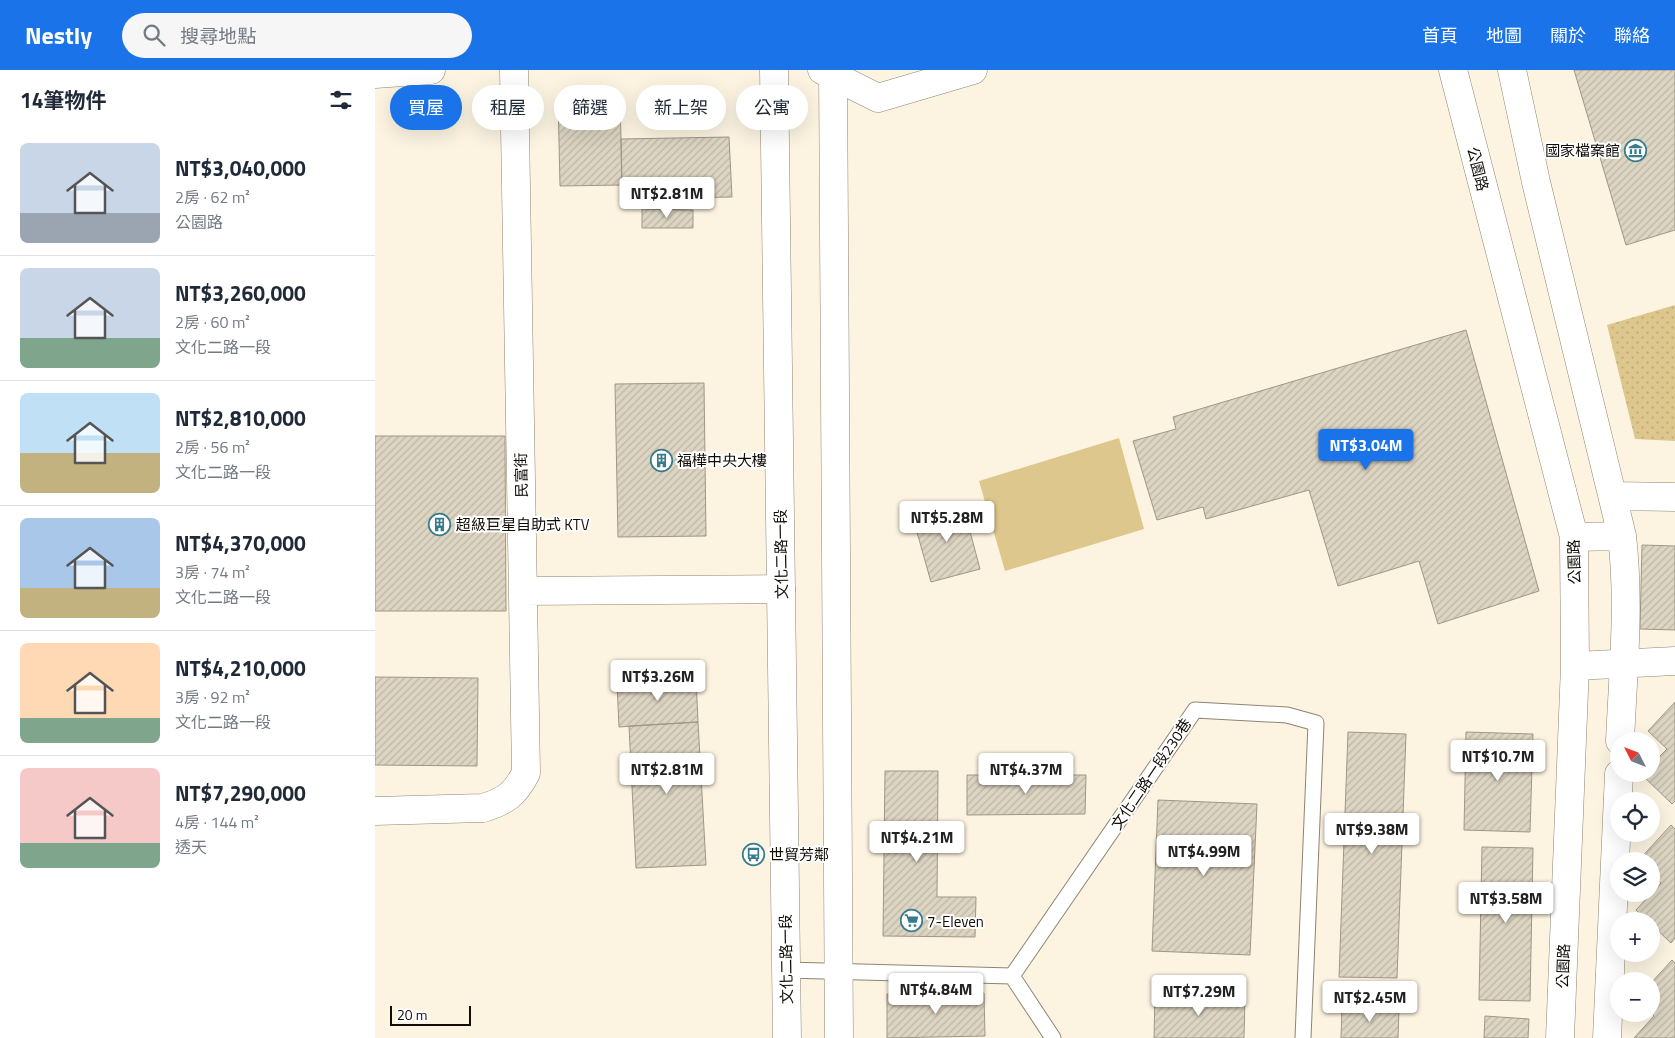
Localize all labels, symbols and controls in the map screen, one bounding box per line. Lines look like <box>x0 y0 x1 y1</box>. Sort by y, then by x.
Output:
search box <box>122 13 472 58</box>
text: Nestly <box>25 17 92 53</box>
icon: search <box>140 21 168 49</box>
text: 搜尋地點 <box>180 21 256 50</box>
text: 首頁 <box>1422 22 1458 49</box>
text: 地圖 <box>1486 22 1522 49</box>
text: 關於 <box>1550 22 1586 49</box>
text: 聯絡 <box>1614 22 1650 49</box>
text: 14筆物件 <box>20 84 107 116</box>
chip: 買屋 <box>390 85 462 130</box>
chip: 租屋 <box>472 85 544 130</box>
chip: 篩選 <box>554 85 626 130</box>
chip: 新上架 <box>636 85 726 130</box>
chip: 公寓 <box>736 85 808 130</box>
icon: filters <box>327 86 355 114</box>
museum icon: 國家檔案館 <box>1624 138 1648 162</box>
place label: 國家檔案館 <box>1545 139 1620 162</box>
street label: 公園路 <box>1461 144 1495 194</box>
text: NT$3,040,000 <box>175 152 306 184</box>
icon: home <box>60 163 120 223</box>
pin: NT$2.81M <box>615 176 719 219</box>
text: NT$2.81M <box>630 181 704 205</box>
text: 2房 · 62 m² <box>175 185 250 209</box>
text: 公園路 <box>175 210 223 234</box>
text: NT$3,260,000 <box>175 277 306 309</box>
icon: home <box>60 288 120 348</box>
text: 2房 · 60 m² <box>175 310 250 334</box>
text: 文化二路一段 <box>175 335 271 359</box>
text: NT$2,810,000 <box>175 402 306 434</box>
icon: home <box>60 413 120 473</box>
pin: NT$3.04M <box>1314 428 1418 471</box>
text: NT$3.04M <box>1329 433 1403 457</box>
text: 2房 · 56 m² <box>175 435 250 459</box>
building icon: 福樺中央大樓 <box>649 448 673 472</box>
place label: 福樺中央大樓 <box>677 449 767 472</box>
street label: 民富街 <box>509 452 533 498</box>
text: 文化二路一段 <box>175 460 271 484</box>
pin: NT$5.28M <box>895 500 999 543</box>
text: NT$5.28M <box>910 505 984 529</box>
street label: 文化二路一段 <box>769 509 793 599</box>
building icon: 超級巨星自助式 KTV <box>428 512 452 536</box>
place label: 超級巨星自助式 KTV <box>456 513 590 536</box>
text: NT$4,370,000 <box>175 527 306 559</box>
icon: home <box>60 538 120 598</box>
street label: 公園路 <box>1562 539 1586 585</box>
text: 3房 · 74 m² <box>175 560 250 584</box>
text: 文化二路一段 <box>175 585 271 609</box>
text: NT$4,210,000 <box>175 652 306 684</box>
pin: NT$3.26M <box>606 660 710 702</box>
icon: home <box>60 663 120 723</box>
text: NT$3.26M <box>621 664 695 688</box>
text: 3房 · 92 m² <box>175 685 250 709</box>
text: 文化二路一段 <box>175 710 271 734</box>
street label: 文化二路一段230巷 <box>1105 714 1197 834</box>
north arrow <box>1610 732 1660 782</box>
map controls <box>1610 732 1660 1022</box>
pin: NT$10.7M <box>1446 740 1550 782</box>
text: NT$10.7M <box>1461 744 1535 768</box>
pin: NT$2.81M <box>615 752 719 795</box>
pin: NT$4.37M <box>974 752 1078 795</box>
text: NT$2.81M <box>630 757 704 781</box>
text: NT$4.37M <box>989 757 1063 781</box>
text: NT$7,290,000 <box>175 777 306 809</box>
icon: home <box>60 788 120 848</box>
button: locate <box>1610 792 1660 842</box>
text: 4房 · 144 m² <box>175 810 259 834</box>
pin: NT$9.38M <box>1320 812 1424 855</box>
text: NT$9.38M <box>1335 817 1409 841</box>
pin: NT$4.21M <box>865 820 969 863</box>
text: NT$4.21M <box>880 825 954 849</box>
pin: NT$4.99M <box>1152 834 1256 877</box>
text: 透天 <box>175 835 207 859</box>
text: NT$4.99M <box>1167 839 1241 863</box>
bus stop icon: 世貿芳鄰 <box>741 842 765 866</box>
place label: 世貿芳鄰 <box>769 843 829 866</box>
button: layers <box>1610 852 1660 902</box>
pin: NT$3.58M <box>1454 882 1558 924</box>
text: NT$3.58M <box>1469 886 1543 910</box>
supermarket icon: 7-Eleven <box>899 909 923 933</box>
place label: 7-Eleven <box>927 910 984 933</box>
button: + <box>1610 912 1660 962</box>
street label: 文化二路一段 <box>774 914 798 1004</box>
street label: 公園路 <box>1551 943 1575 989</box>
pin: NT$4.84M <box>884 972 988 1015</box>
button: − <box>1610 972 1660 1022</box>
pin: NT$7.29M <box>1147 974 1251 1017</box>
text: NT$4.84M <box>899 977 973 1001</box>
text: NT$7.29M <box>1162 979 1236 1003</box>
pin: NT$2.45M <box>1318 980 1422 1023</box>
text: NT$2.45M <box>1333 985 1407 1009</box>
scale bar <box>390 1003 471 1026</box>
text: 20 m <box>397 1004 427 1025</box>

